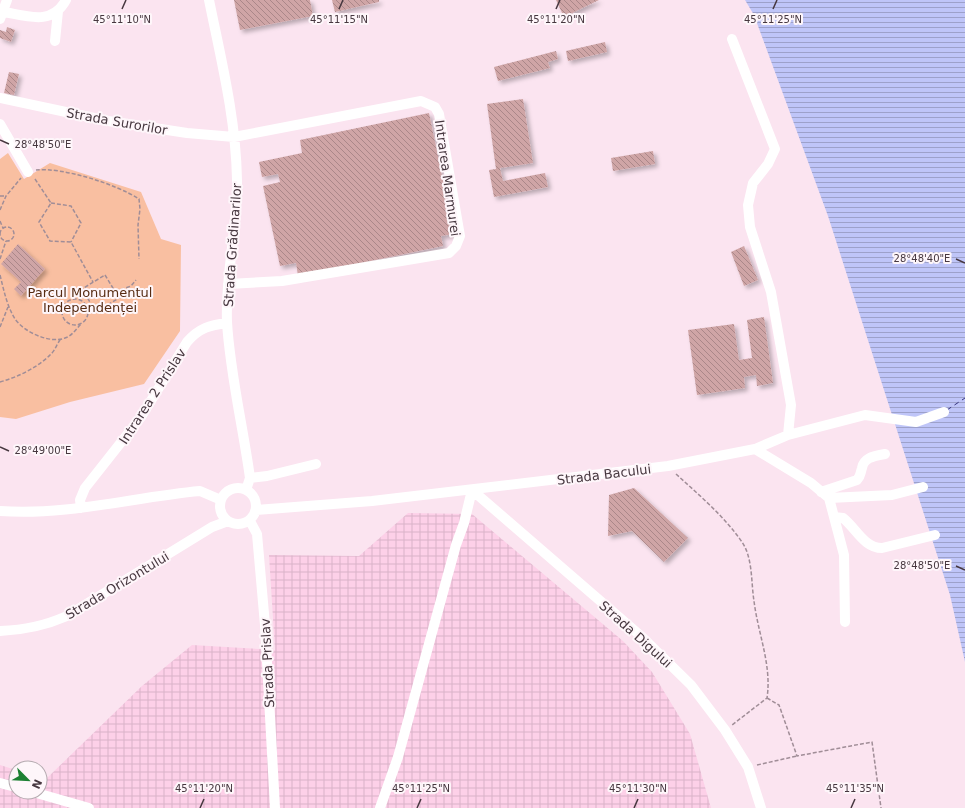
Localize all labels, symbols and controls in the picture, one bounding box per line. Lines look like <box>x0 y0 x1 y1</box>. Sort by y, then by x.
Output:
text: 45°11'10"N <box>93 14 151 25</box>
text: 45°11'15"N <box>310 14 368 25</box>
text: 45°11'20"N <box>527 14 585 25</box>
text: 45°11'25"N <box>744 14 802 25</box>
street label: Strada Surorilor <box>65 105 169 138</box>
street label: Intrarea Marmurei <box>432 119 463 237</box>
text: 28°48'50"E <box>15 139 71 150</box>
street label: Strada Grădinarilor <box>221 182 244 308</box>
text: 28°48'40"E <box>894 253 950 264</box>
park label: Parcul Monumentul Independenței <box>28 285 152 315</box>
street label: Intrarea 2 Prislav <box>116 346 189 447</box>
text: 28°49'00"E <box>15 445 71 456</box>
street label: Strada Bacului <box>556 461 652 488</box>
street label: Strada Orizontului <box>63 549 172 622</box>
text: 28°48'50"E <box>894 560 950 571</box>
street label: Strada Digului <box>596 598 675 671</box>
street label: Strada Prislav <box>258 618 277 708</box>
north arrow <box>8 760 48 800</box>
text: N <box>29 777 44 791</box>
text: 45°11'20"N <box>175 783 233 794</box>
text: 45°11'25"N <box>392 783 450 794</box>
text: 45°11'30"N <box>609 783 667 794</box>
text: 45°11'35"N <box>826 783 884 794</box>

